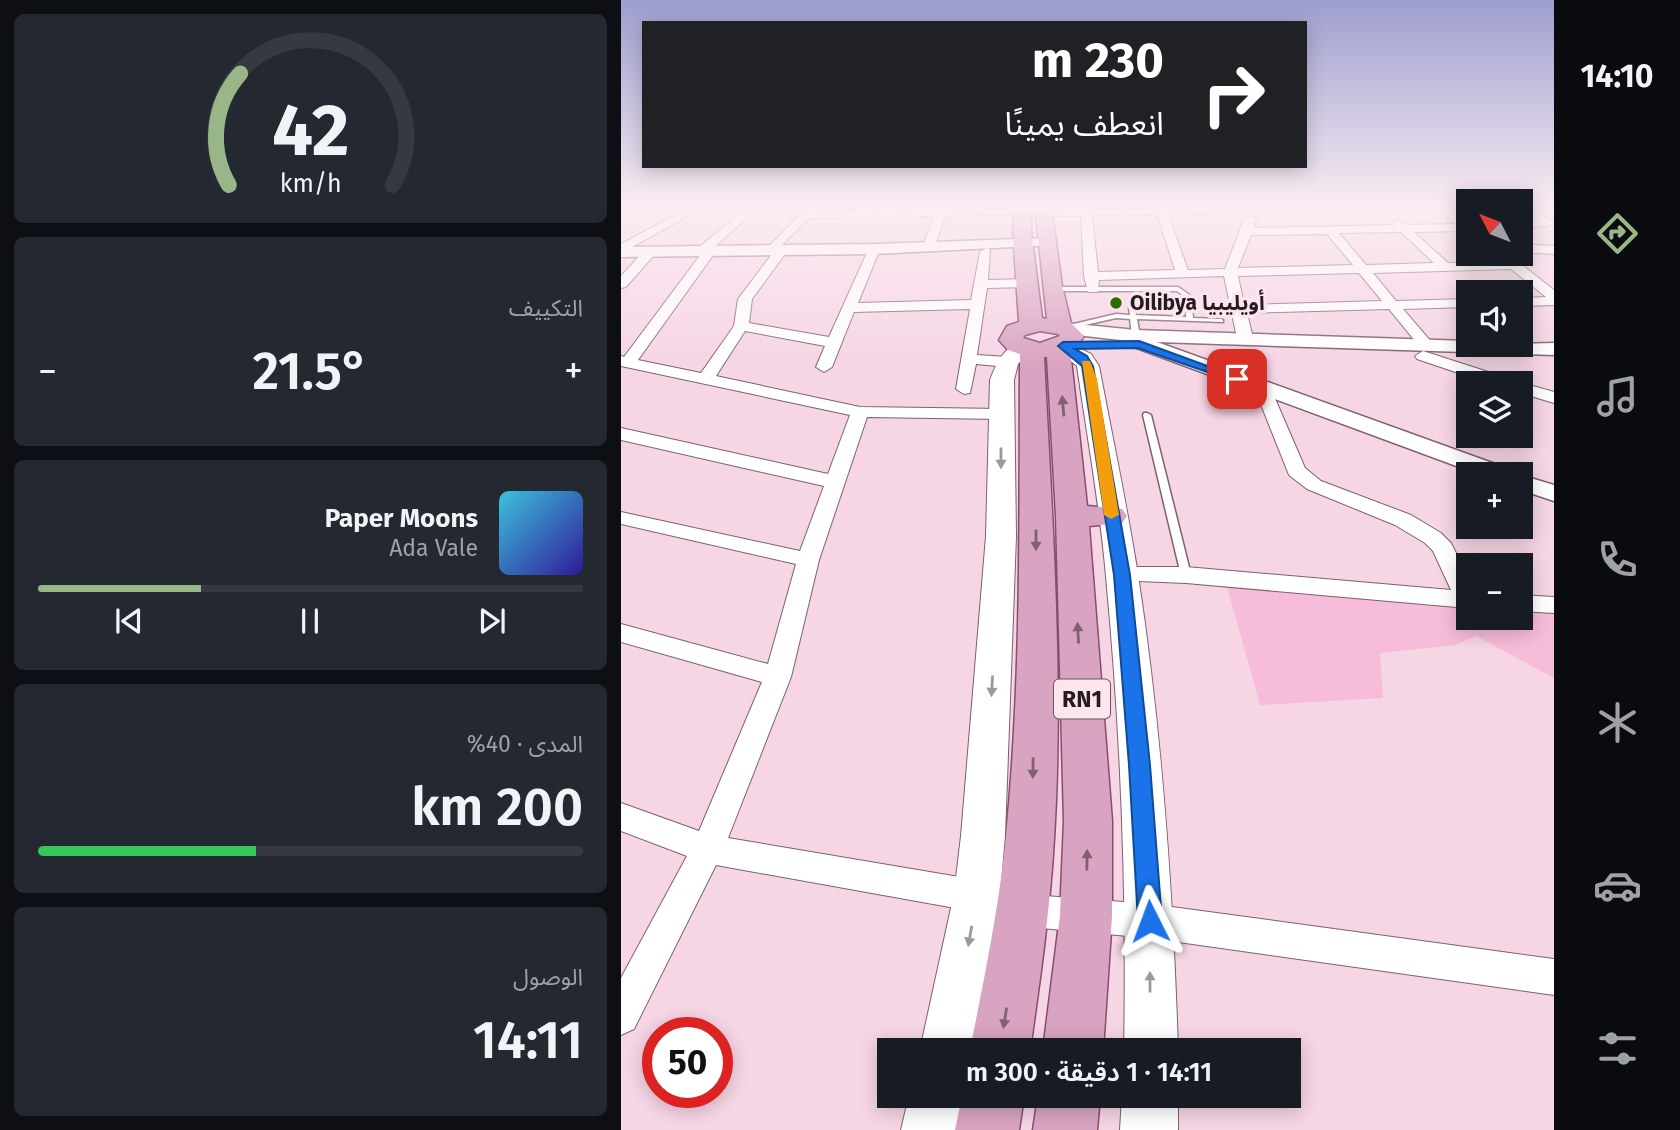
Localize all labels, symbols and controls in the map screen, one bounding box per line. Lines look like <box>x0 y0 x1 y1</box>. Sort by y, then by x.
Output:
text: 230 m <box>1032 31 1164 90</box>
icon: right <box>1188 49 1279 140</box>
text: 14:10 <box>1580 57 1654 95</box>
text: 42 <box>272 87 349 174</box>
text: انعطف يمينًا <box>1004 105 1164 143</box>
text: km/h <box>280 168 341 198</box>
north arrow <box>1456 189 1533 266</box>
map controls <box>1456 189 1533 630</box>
icon: directions <box>1593 209 1642 258</box>
button: sound <box>1456 280 1533 357</box>
place label: Oilibya أويليبيا <box>1130 289 1265 316</box>
text: التكييف <box>509 294 583 322</box>
marker: Oilibya أويليبيا <box>1108 295 1124 311</box>
text: 21.5° <box>252 340 369 403</box>
text: − <box>38 348 57 394</box>
text: + <box>564 348 583 394</box>
pin <box>1207 349 1267 409</box>
icon: arrive <box>1218 360 1256 398</box>
button: layers <box>1456 371 1533 448</box>
icon: music <box>1593 372 1642 421</box>
one-way arrow <box>1057 394 1068 416</box>
one-way arrow <box>995 448 1007 470</box>
button: + <box>1456 462 1533 539</box>
text: Paper Moons <box>325 503 478 534</box>
one-way arrow <box>1030 530 1042 552</box>
text: Ada Vale <box>389 534 478 562</box>
icon: phone <box>1593 535 1642 584</box>
button: − <box>1456 553 1533 630</box>
icon: previous <box>110 602 148 640</box>
icon: pause <box>291 602 329 640</box>
icon: next <box>473 602 511 640</box>
one-way arrow <box>1073 621 1084 643</box>
one-way arrow <box>986 675 997 697</box>
road number: RN1 <box>1054 680 1110 719</box>
icon: climate <box>1593 698 1642 747</box>
text: المدى · 40% <box>467 730 583 758</box>
one-way arrow <box>1027 757 1039 779</box>
text: 200 km <box>411 776 583 839</box>
one-way arrow <box>1081 849 1093 871</box>
icon: car <box>1593 861 1642 910</box>
position arrow <box>1113 884 1187 958</box>
one-way arrow <box>964 925 975 947</box>
text: الوصول <box>513 963 583 991</box>
one-way arrow <box>1144 971 1156 993</box>
one-way arrow <box>999 1007 1010 1029</box>
text: 14:11 <box>473 1009 583 1072</box>
speed limit sign: 50 <box>642 1017 733 1108</box>
icon: filters <box>1593 1024 1642 1073</box>
text: 14:11 · 1 دقيقة · 300 m <box>966 1057 1212 1088</box>

